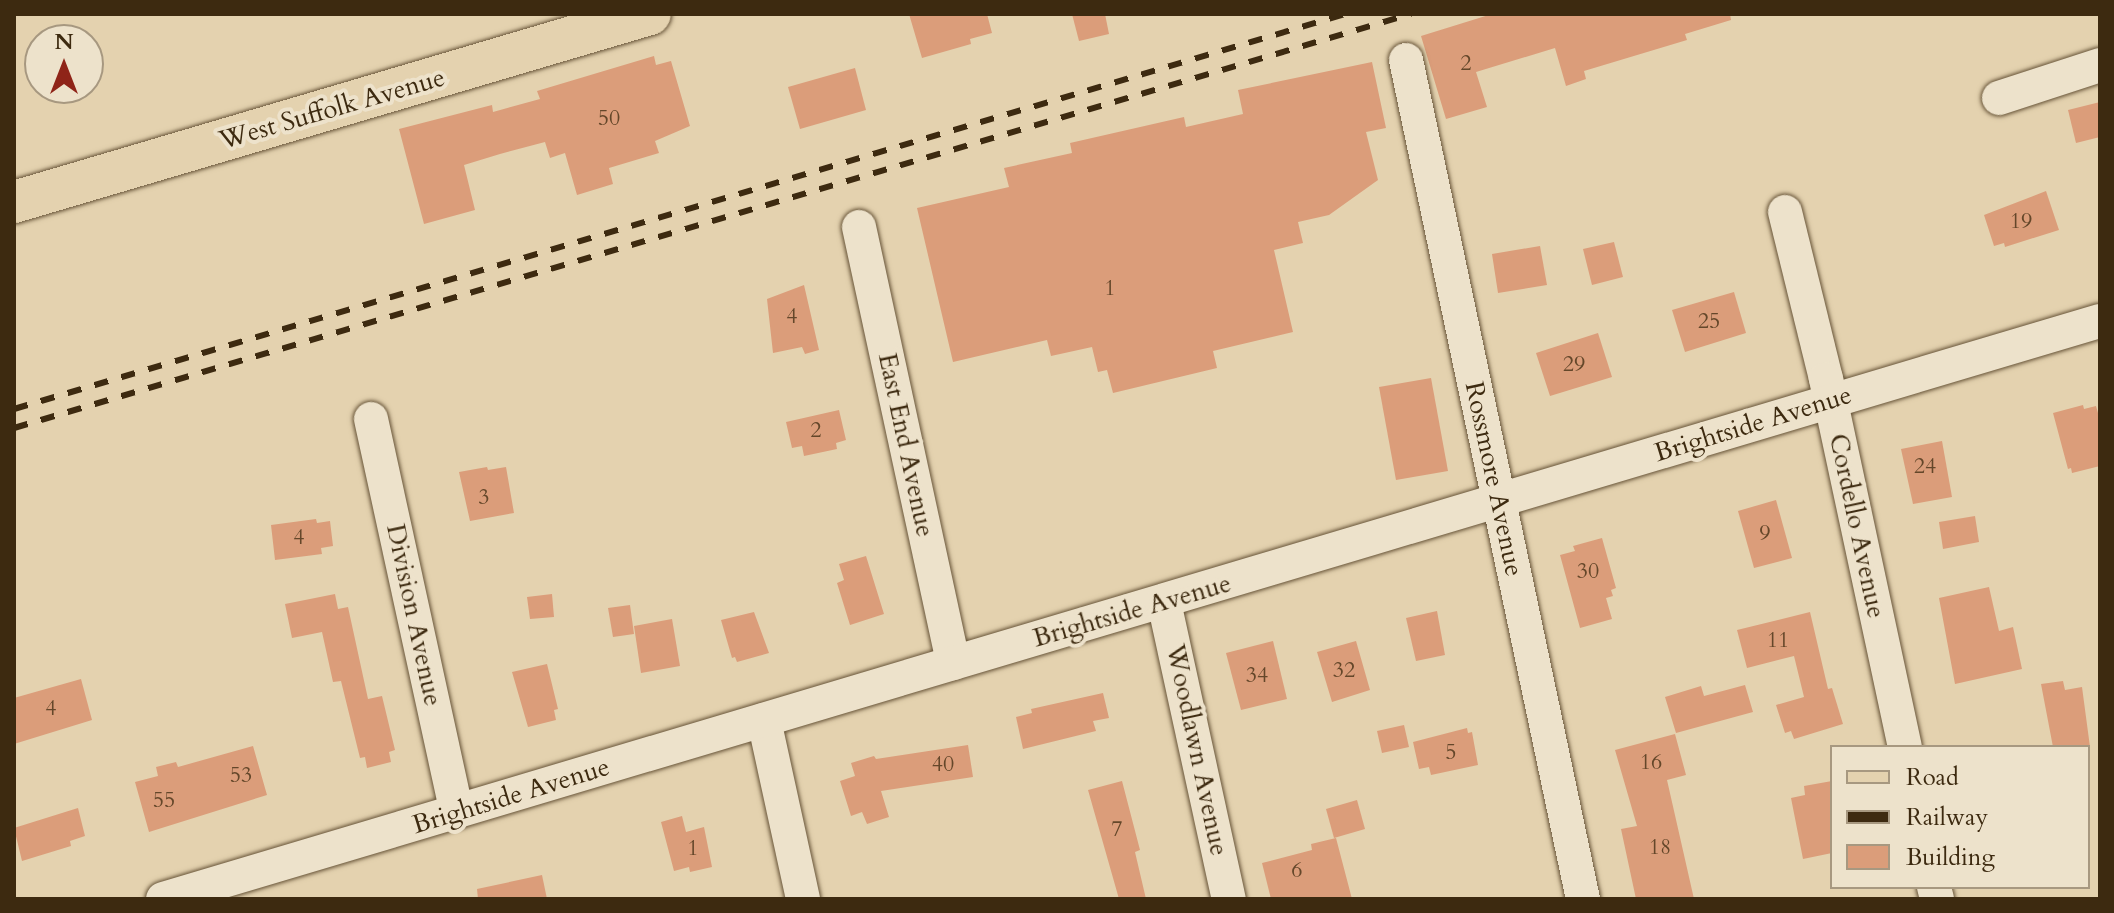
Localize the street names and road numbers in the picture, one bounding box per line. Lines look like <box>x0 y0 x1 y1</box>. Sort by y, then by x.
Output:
street label: West Suffolk Avenue <box>216 62 448 156</box>
street label: East End Avenue <box>871 350 941 540</box>
street label: Rossmore Avenue <box>1458 379 1530 579</box>
street label: Brightside Avenue <box>1651 379 1855 469</box>
street label: Cordello Avenue <box>1822 431 1892 621</box>
street label: Division Avenue <box>380 521 448 709</box>
street label: Brightside Avenue <box>1029 568 1235 654</box>
street label: Woodlawn Avenue <box>1159 641 1235 859</box>
street label: Brightside Avenue <box>409 751 613 841</box>

